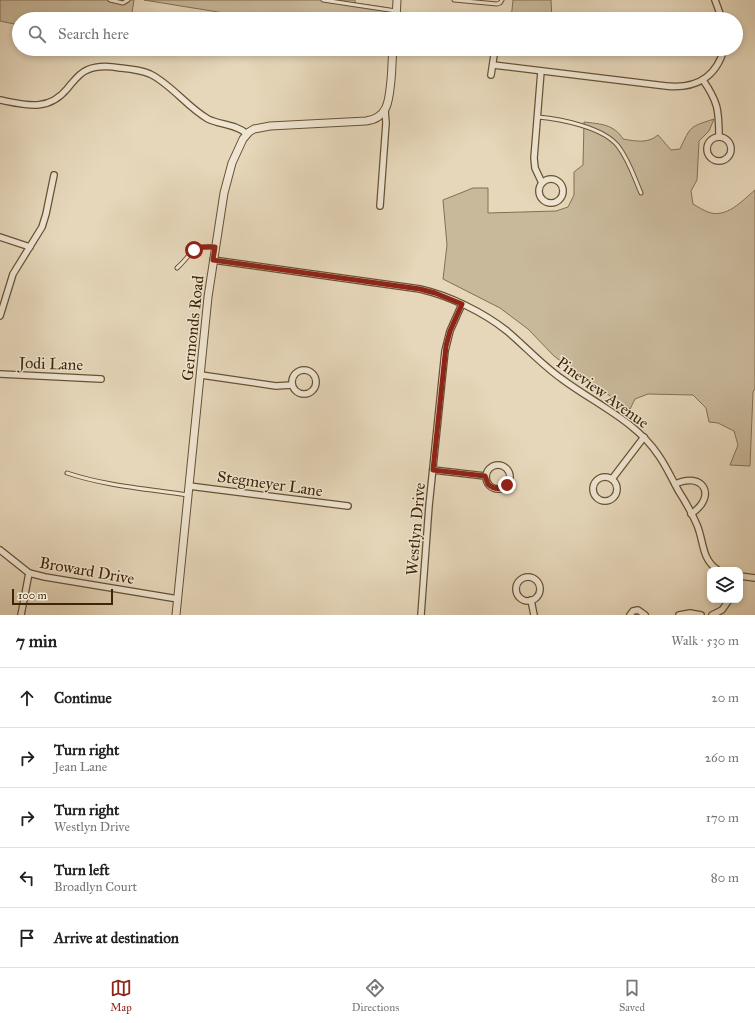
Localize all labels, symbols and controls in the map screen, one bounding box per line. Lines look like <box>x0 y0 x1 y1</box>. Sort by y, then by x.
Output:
search box <box>12 12 743 56</box>
icon: search <box>26 23 48 45</box>
text: Search here <box>58 25 129 43</box>
route start <box>185 241 203 259</box>
street label: Germonds Road <box>178 274 207 382</box>
street label: Jodi Lane <box>17 353 84 375</box>
street label: Pineview Avenue <box>553 353 653 432</box>
street label: Stegmeyer Lane <box>216 467 324 501</box>
route end <box>498 476 516 494</box>
street label: Westlyn Drive <box>402 481 429 576</box>
street label: Broward Drive <box>38 553 136 588</box>
map controls <box>707 567 743 603</box>
button: layers <box>707 567 743 603</box>
scale bar <box>12 587 113 606</box>
text: 100 m <box>18 589 47 602</box>
text: 7 min <box>16 631 57 652</box>
text: Walk · 530 m <box>671 633 739 649</box>
icon: ahead <box>16 687 38 709</box>
text: Continue <box>54 689 112 707</box>
text: 20 m <box>711 690 739 706</box>
text: Turn right <box>54 741 119 759</box>
icon: right <box>16 747 38 769</box>
text: 260 m <box>705 750 739 766</box>
text: Jean Lane <box>54 759 107 775</box>
text: Turn right <box>54 801 119 819</box>
icon: right <box>16 807 38 829</box>
text: 170 m <box>706 810 739 826</box>
text: Westlyn Drive <box>54 819 130 835</box>
text: Turn left <box>54 861 110 879</box>
icon: left <box>16 867 38 889</box>
text: 80 m <box>711 870 739 886</box>
text: Broadlyn Court <box>54 879 137 895</box>
icon: arrive <box>16 927 38 949</box>
text: Arrive at destination <box>54 929 179 947</box>
tab: Map <box>110 977 132 1014</box>
tab: Directions <box>352 977 399 1014</box>
tab: Saved <box>619 977 645 1014</box>

